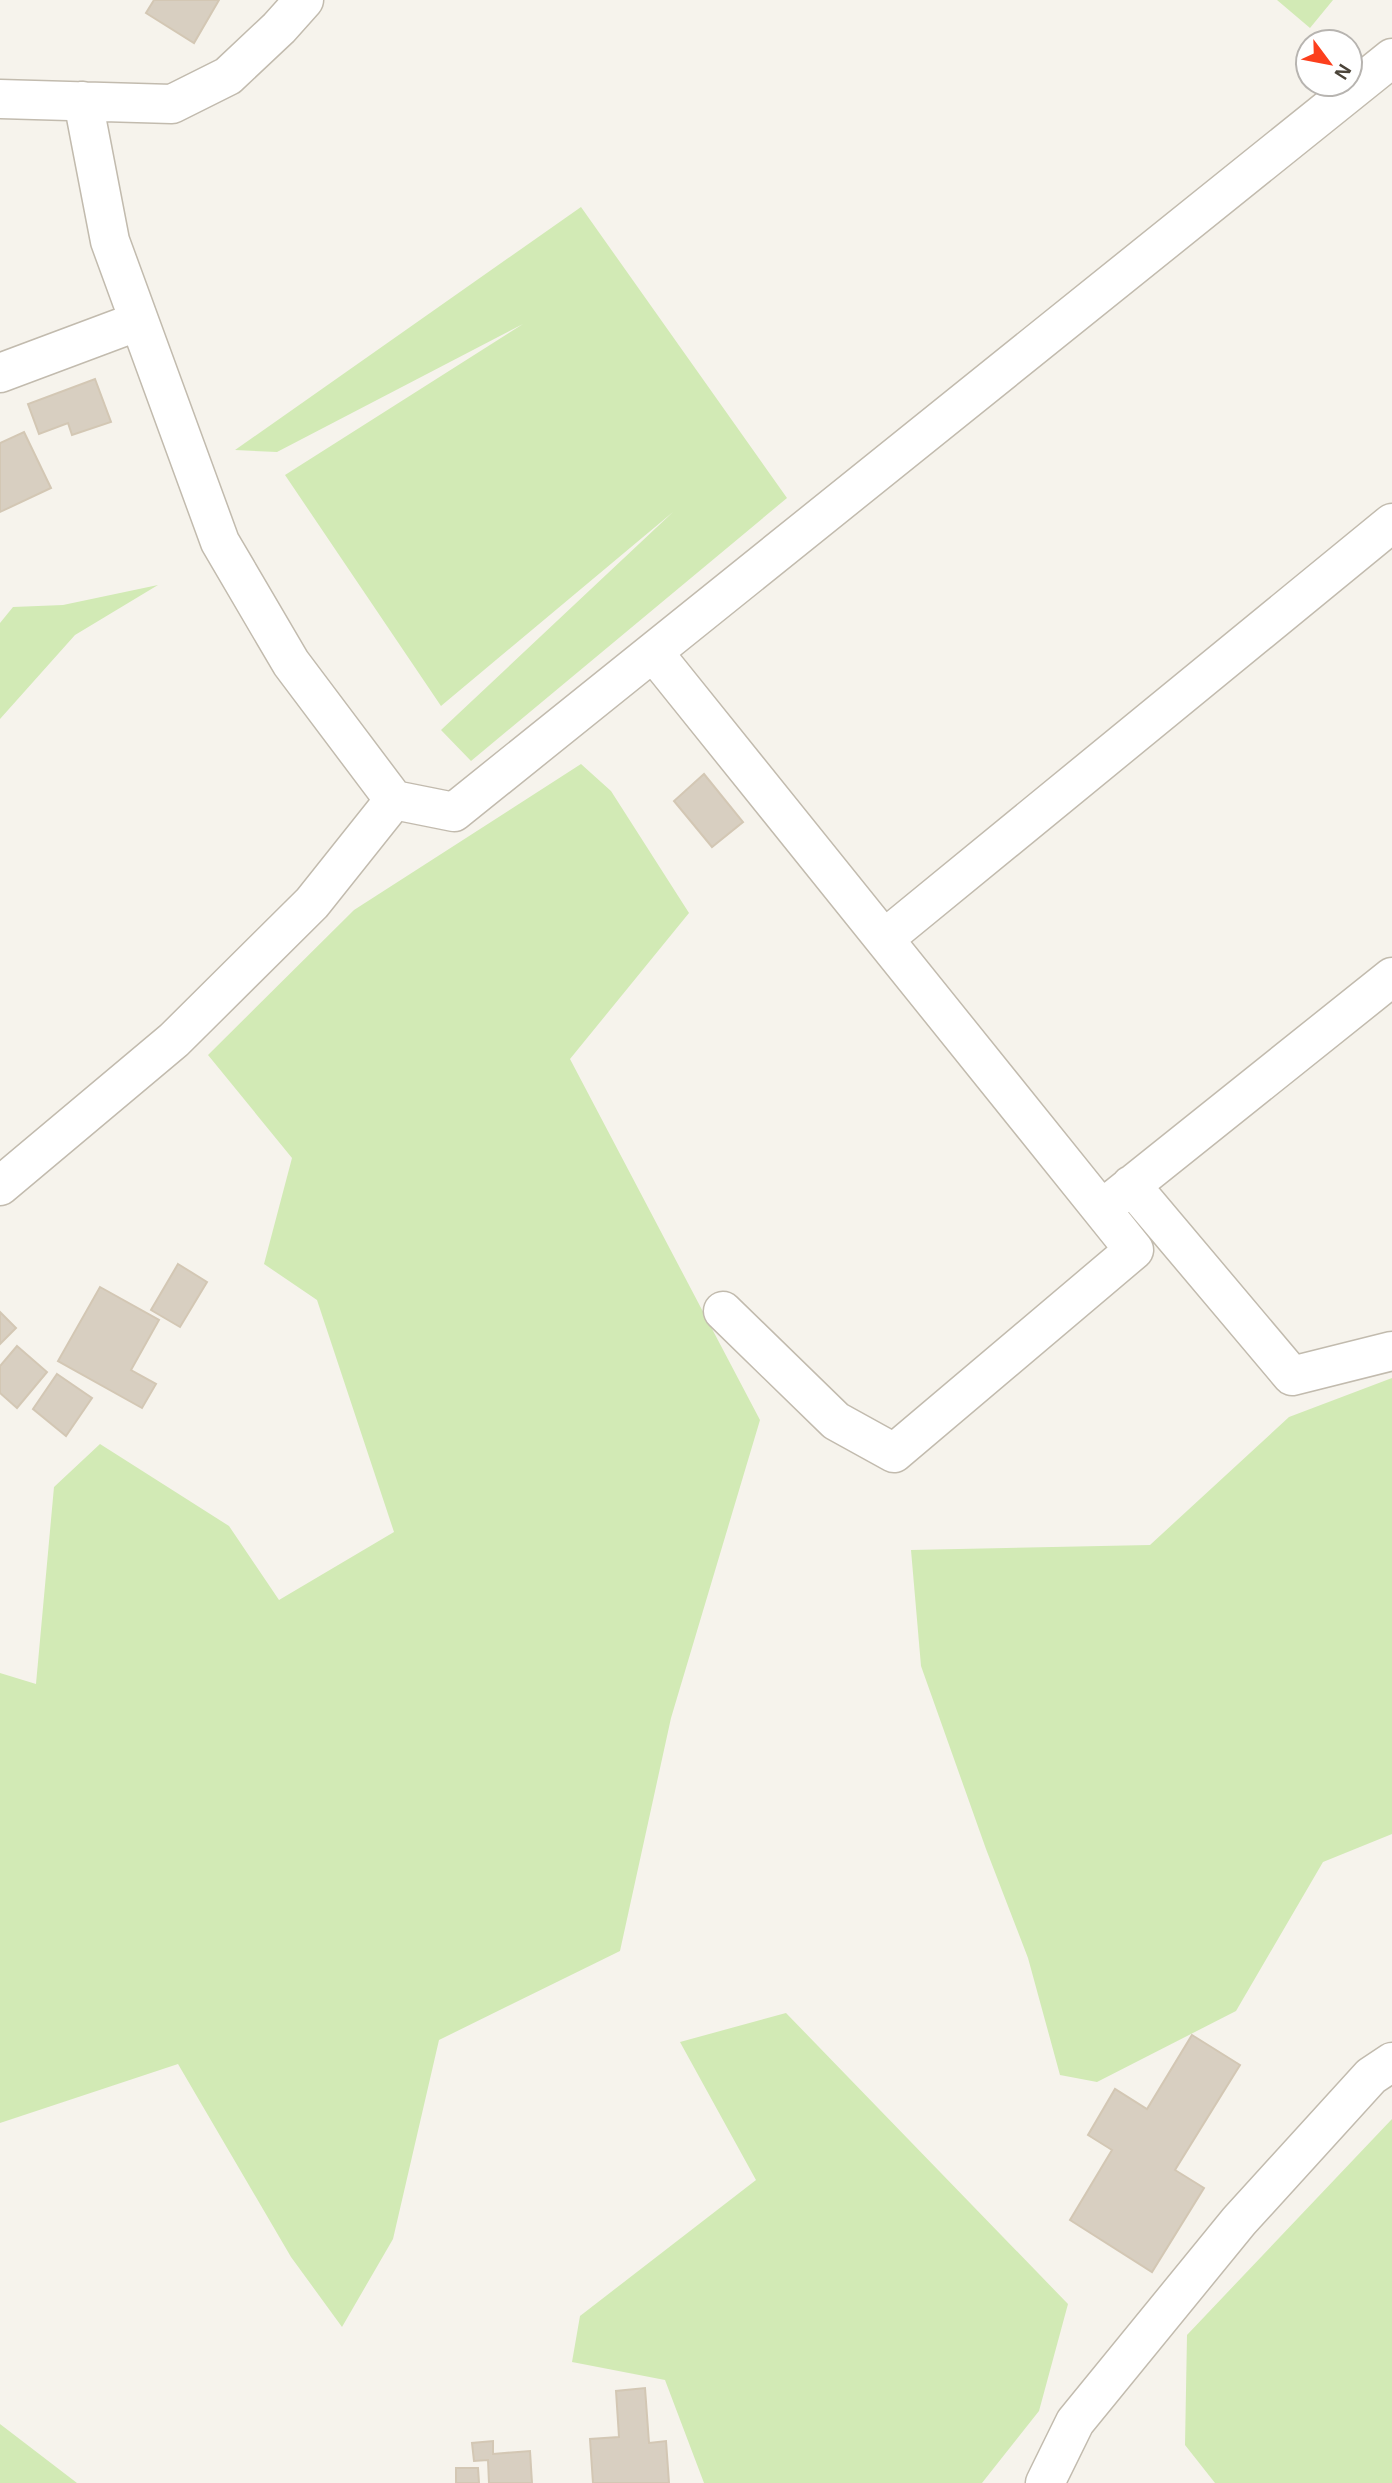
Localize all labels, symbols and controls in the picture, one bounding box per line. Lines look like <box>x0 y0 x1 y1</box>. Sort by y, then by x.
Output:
north arrow <box>1294 28 1364 98</box>
text: N <box>1330 60 1356 83</box>

